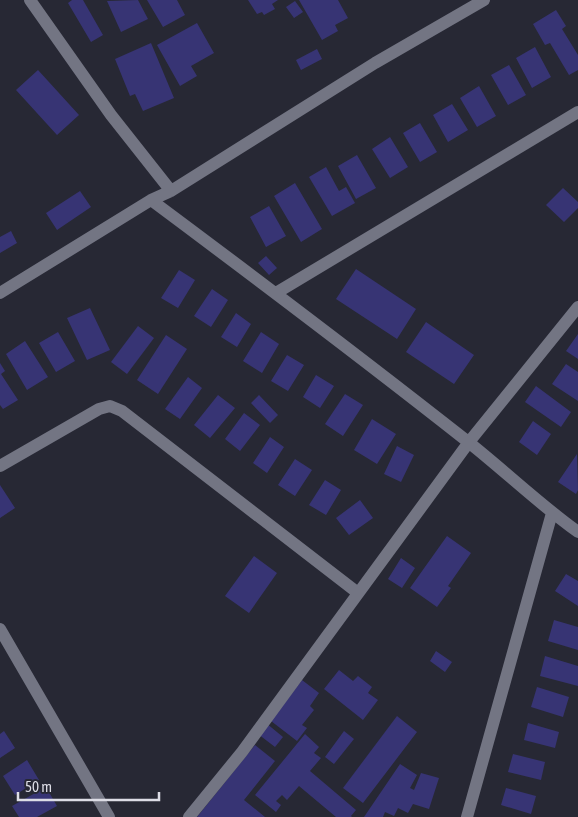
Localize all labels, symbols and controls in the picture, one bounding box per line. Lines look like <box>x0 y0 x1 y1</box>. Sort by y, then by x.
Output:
scale bar <box>18 770 159 802</box>
text: 50 m <box>25 778 52 795</box>

